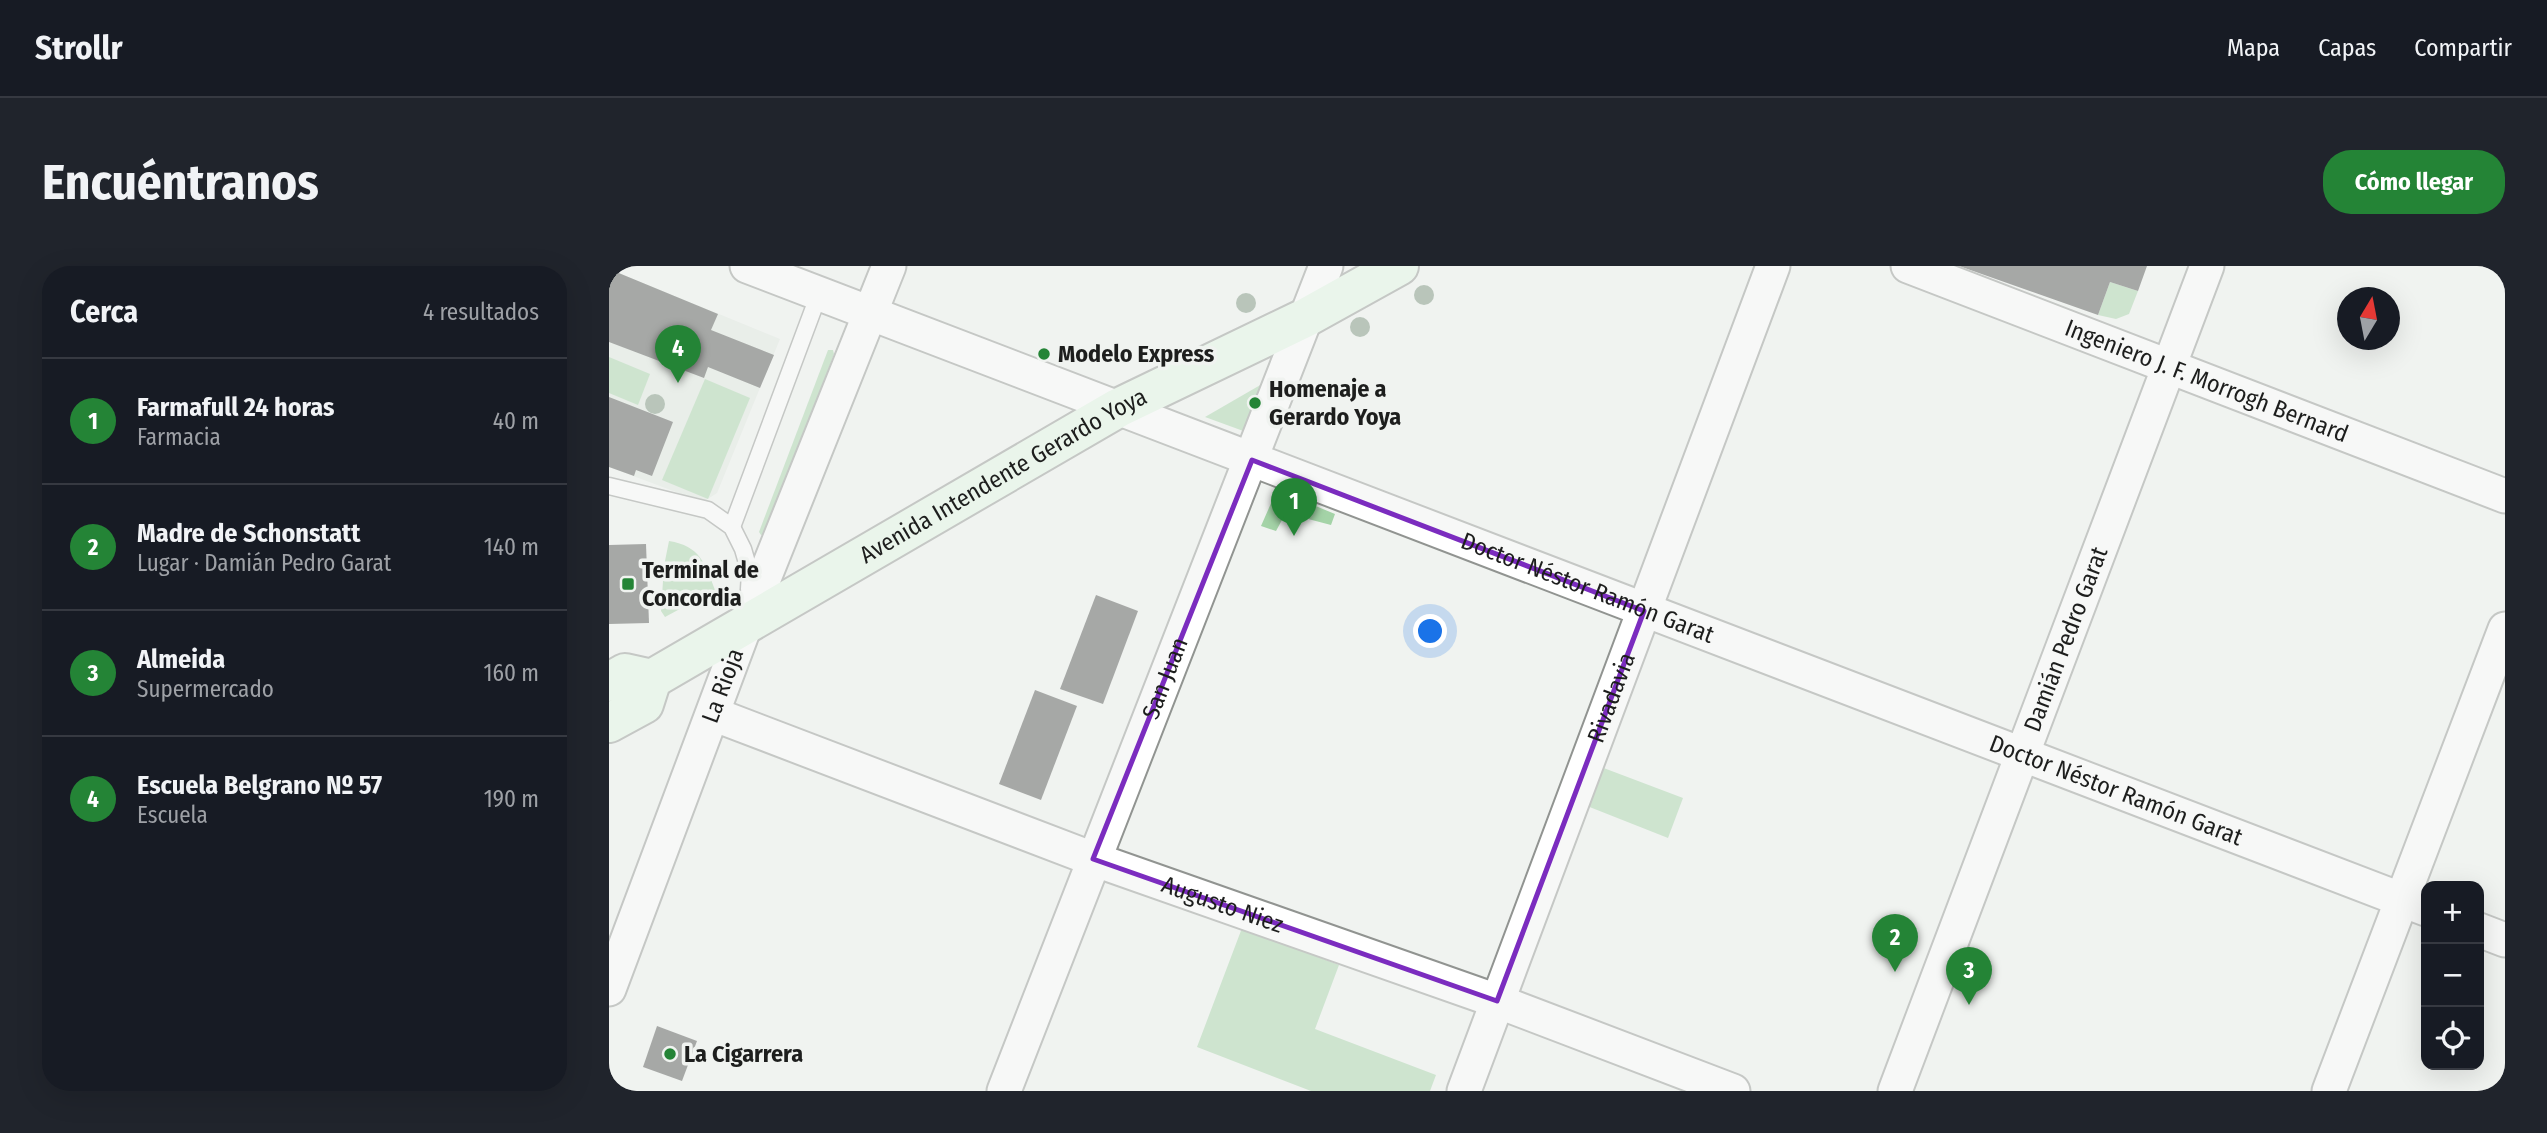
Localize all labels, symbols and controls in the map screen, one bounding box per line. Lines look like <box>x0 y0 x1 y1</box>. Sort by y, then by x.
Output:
text: Strollr <box>35 28 123 68</box>
text: Mapa <box>2227 34 2280 62</box>
text: Capas <box>2318 34 2376 62</box>
text: Compartir <box>2414 34 2512 62</box>
button: Cómo llegar <box>2323 150 2505 214</box>
text: Encuéntranos <box>42 153 319 212</box>
north arrow <box>2337 287 2400 350</box>
text: Cerca <box>70 294 138 330</box>
text: 4 resultados <box>423 298 539 326</box>
street label: Ingeniero J. F. Morrogh Bernard <box>2061 314 2352 448</box>
pin: 4 <box>655 325 701 383</box>
place label: Modelo Express <box>1058 340 1215 368</box>
marker: Modelo Express <box>1036 346 1052 362</box>
place label: Homenaje a Gerardo Yoya <box>1269 375 1401 431</box>
street label: Avenida Intendente Gerardo Yoya <box>855 382 1151 569</box>
text: Farmafull 24 horas <box>137 392 335 423</box>
marker: Homenaje a Gerardo Yoya <box>1247 395 1263 411</box>
text: 1 <box>88 407 98 435</box>
text: 40 m <box>493 407 539 435</box>
text: Farmacia <box>137 423 221 451</box>
pin: 1 <box>1271 478 1317 536</box>
text: Madre de Schonstatt <box>137 518 360 549</box>
street label: Doctor Néstor Ramón Garat <box>1457 527 1718 649</box>
text: 2 <box>88 533 98 561</box>
text: 140 m <box>484 533 539 561</box>
street label: Damián Pedro Garat <box>2018 543 2114 736</box>
text: Lugar · Damián Pedro Garat <box>137 549 391 577</box>
place label: Terminal de Concordia <box>642 556 759 612</box>
marker: Terminal de Concordia <box>620 576 636 592</box>
your location <box>1413 614 1447 648</box>
street label: San Juan <box>1136 633 1194 723</box>
text: Almeida <box>137 644 225 675</box>
street label: La Rioja <box>696 644 749 727</box>
street label: Rivadavia <box>1582 649 1641 747</box>
text: 3 <box>88 659 98 687</box>
text: 160 m <box>484 659 539 687</box>
text: Supermercado <box>137 675 274 703</box>
street label: Doctor Néstor Ramón Garat <box>1986 729 2247 851</box>
text: Escuela Belgrano Nº 57 <box>137 770 382 801</box>
text: 4 <box>87 785 99 813</box>
text: 190 m <box>484 785 539 813</box>
text: Escuela <box>137 801 208 829</box>
street label: Augusto Niez <box>1158 870 1287 939</box>
map controls <box>2421 881 2484 1070</box>
button: + <box>2421 881 2484 944</box>
pin: 2 <box>1872 914 1918 972</box>
button: − <box>2421 944 2484 1007</box>
pin: 3 <box>1946 947 1992 1005</box>
button: locate <box>2421 1007 2484 1070</box>
place label: La Cigarrera <box>684 1040 803 1068</box>
marker: La Cigarrera <box>662 1046 678 1062</box>

